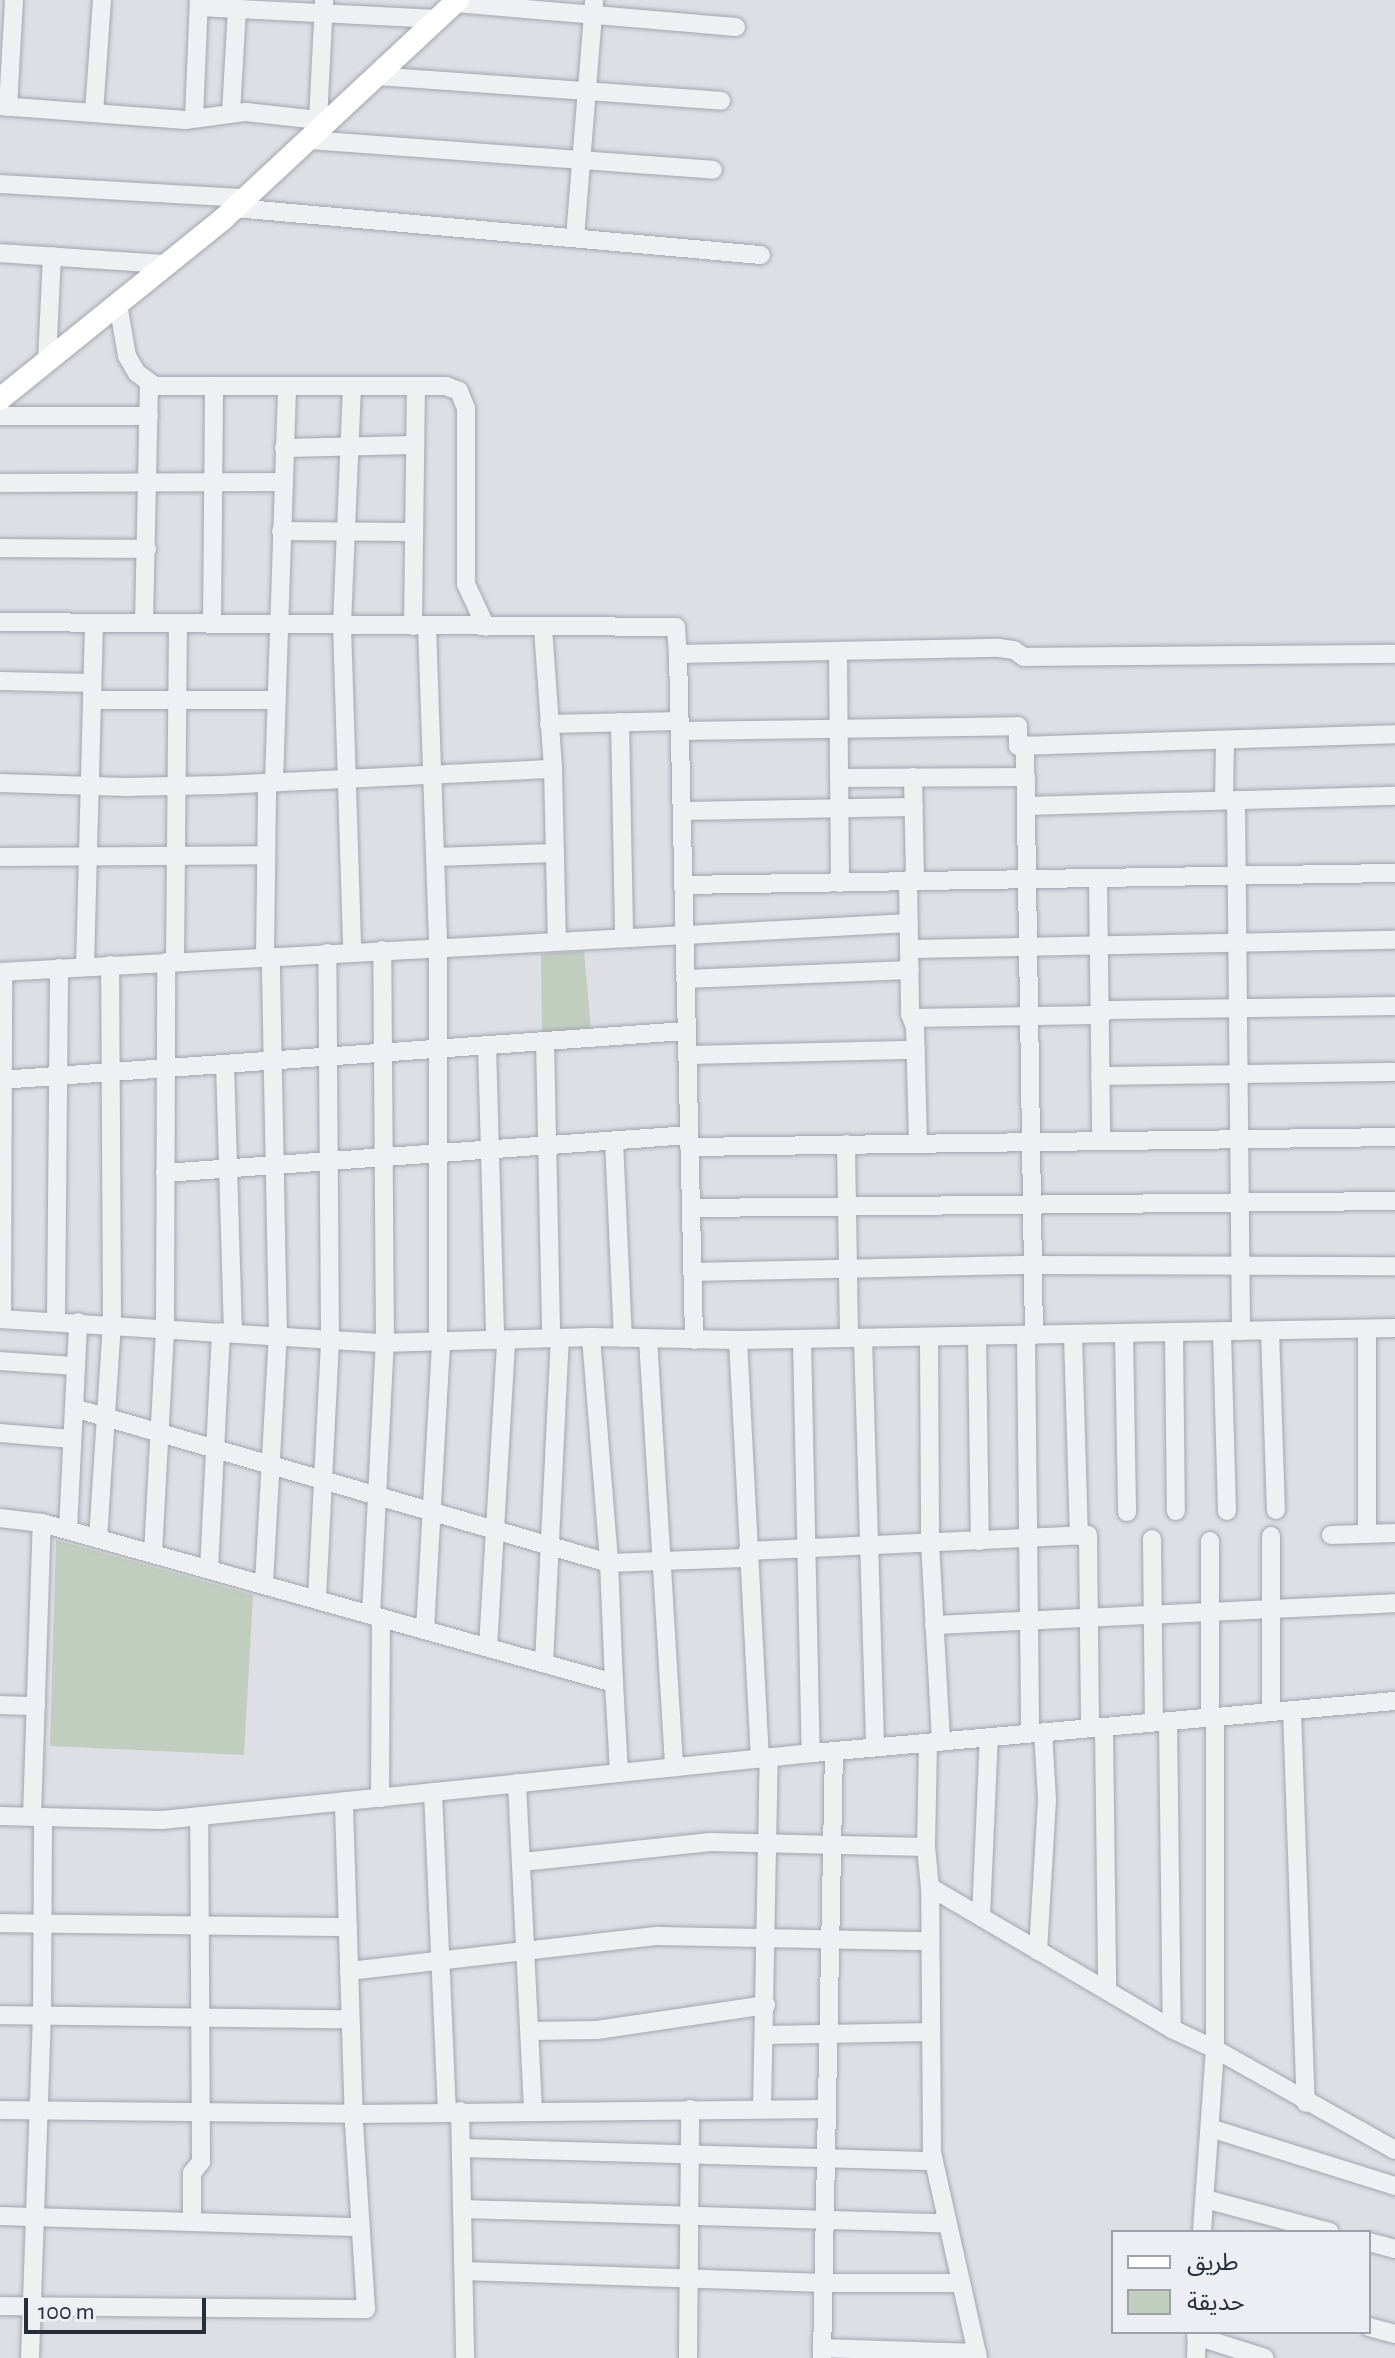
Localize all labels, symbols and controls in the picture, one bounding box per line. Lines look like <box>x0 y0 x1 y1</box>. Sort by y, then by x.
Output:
legend <box>1111 2230 1371 2334</box>
text: طريق <box>1187 2251 1239 2275</box>
scale bar <box>28 2282 210 2332</box>
text: حديقة <box>1187 2291 1245 2315</box>
text: 100 m <box>38 2300 95 2324</box>

